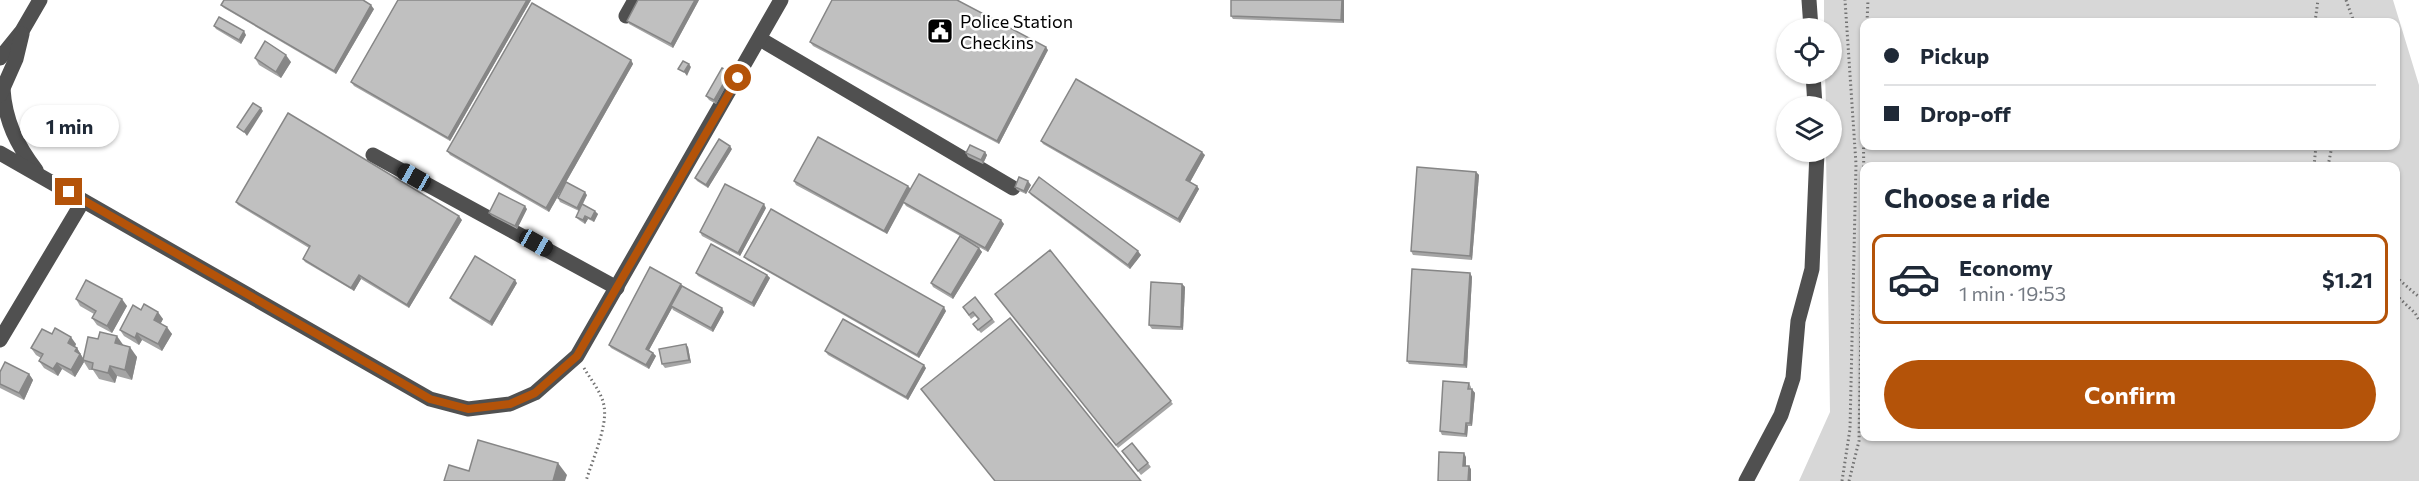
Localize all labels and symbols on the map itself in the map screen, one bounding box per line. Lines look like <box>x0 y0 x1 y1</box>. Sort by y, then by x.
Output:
place label: Police Station Checkins <box>960 10 1073 53</box>
public building icon: Police Station Checkins <box>925 16 955 46</box>
route start <box>724 64 751 91</box>
callout: 1 min <box>20 105 118 147</box>
car <box>394 160 434 194</box>
route end <box>55 178 82 205</box>
car <box>516 226 556 260</box>

